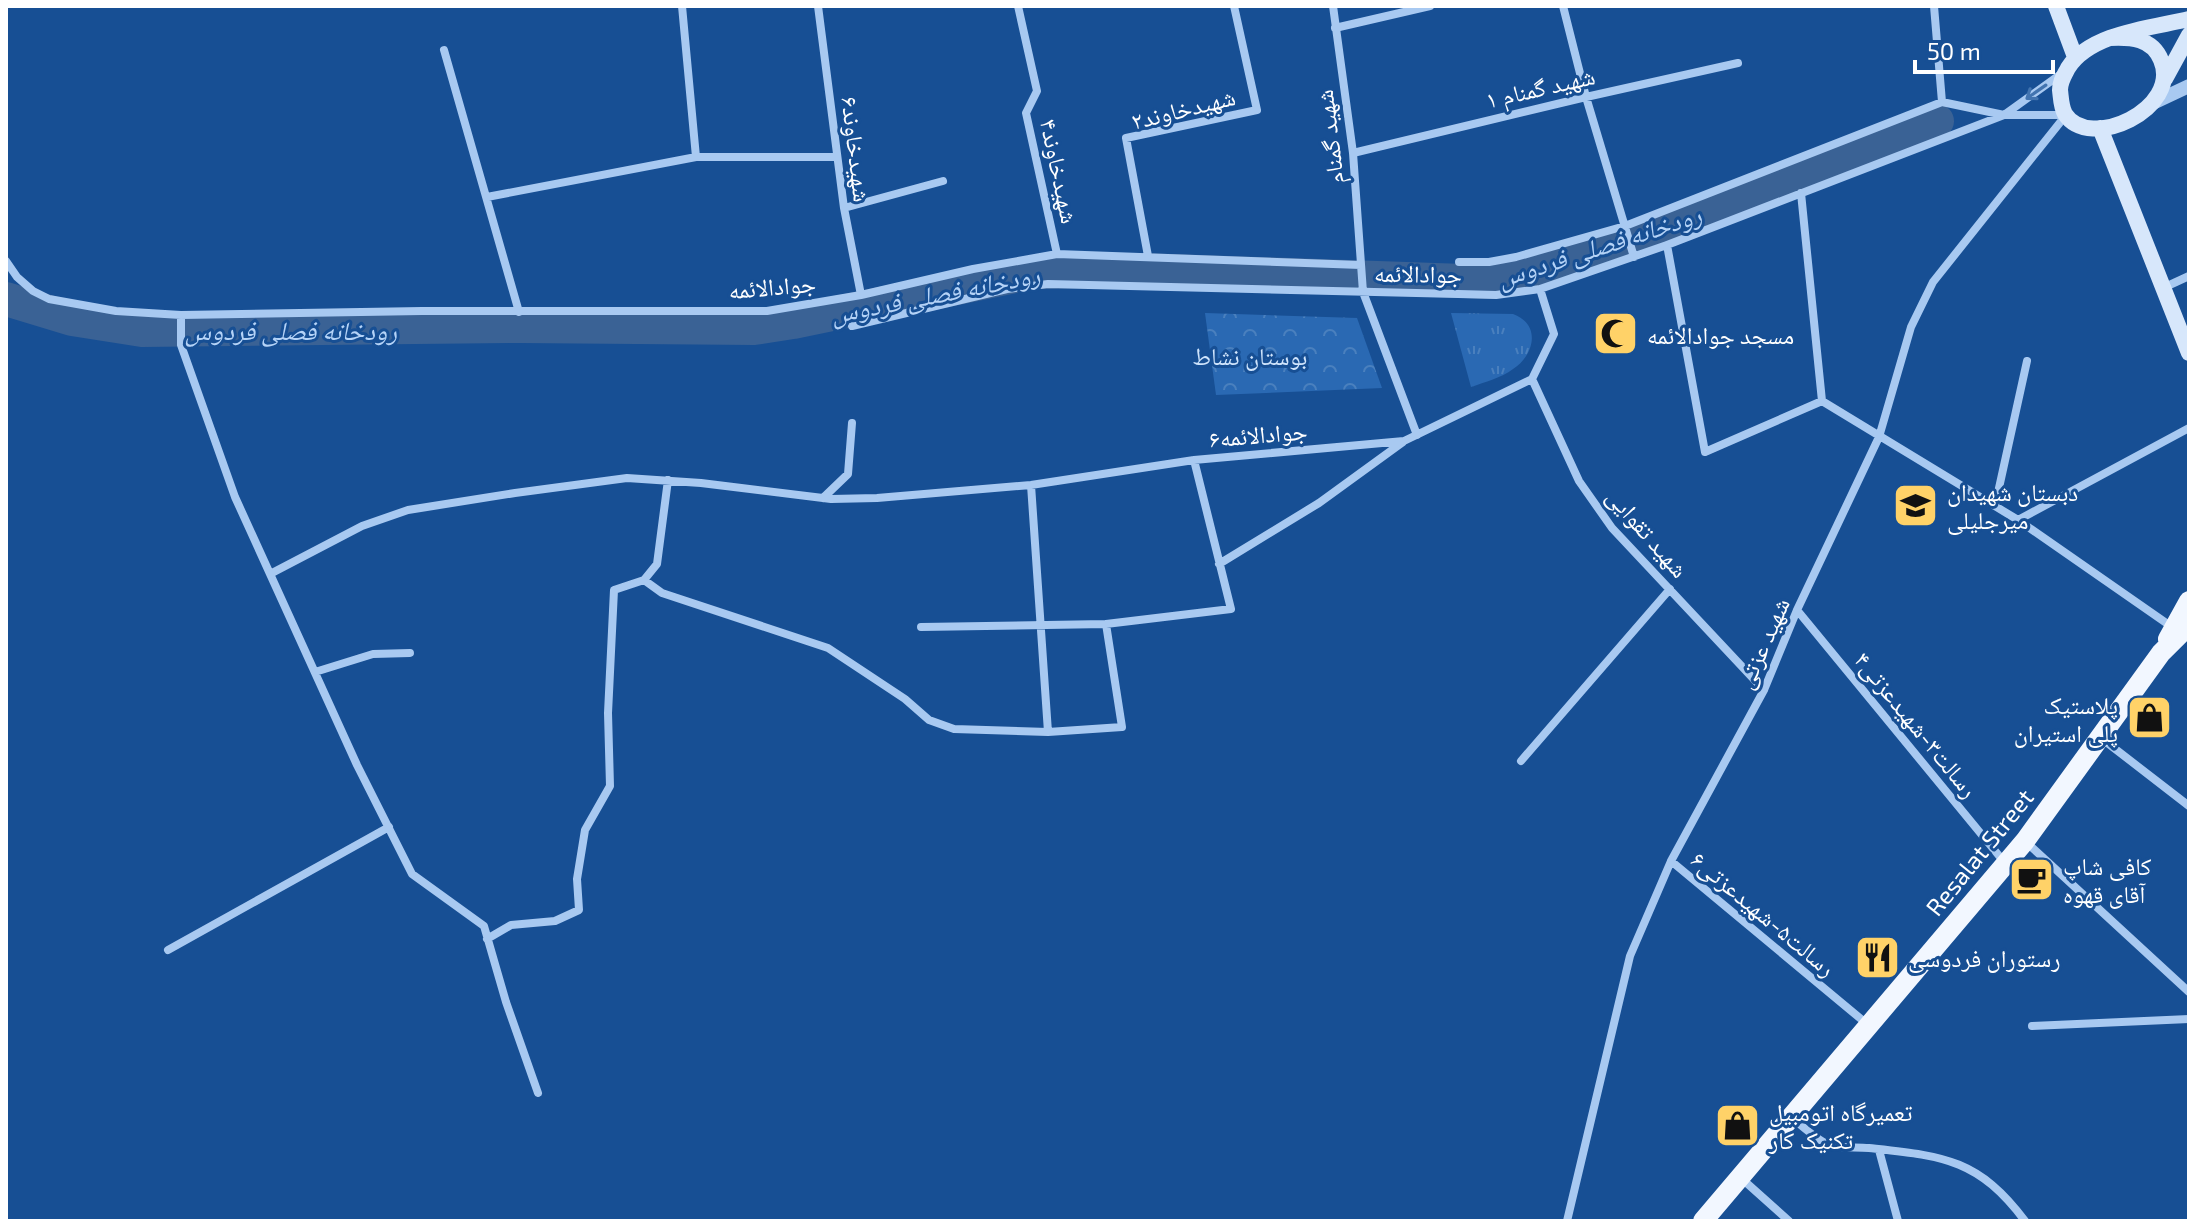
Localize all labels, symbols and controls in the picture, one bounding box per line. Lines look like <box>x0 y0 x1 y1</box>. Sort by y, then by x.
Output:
scale bar <box>1915 24 2053 74</box>
text: 50 m <box>1927 36 1981 65</box>
street label: شهید گمنام ۱ <box>1483 60 1598 117</box>
street label: شهیدخاوند۲ <box>1128 81 1238 135</box>
one-way arrow <box>2025 84 2047 100</box>
street label: شهید گمنام <box>1309 88 1352 186</box>
street label: شهیدخاوند۶ <box>836 94 878 204</box>
street label: شهیدخاوند۴ <box>1034 116 1085 226</box>
water label: رودخانه فصلی فردوس <box>1493 197 1706 295</box>
water label: رودخانه فصلی فردوس <box>828 257 1043 330</box>
street label: جوادالائمه <box>1374 258 1462 288</box>
street label: جوادالائمه <box>727 268 817 304</box>
mosque icon: مسجد جوادالائمه <box>1592 310 1640 358</box>
water label: رودخانه فصلی فردوس <box>185 314 397 347</box>
place label: مسجد جوادالائمه <box>1647 320 1794 349</box>
park label: بوستان نشاط <box>1193 341 1307 371</box>
street label: جوادالائمه۶ <box>1208 415 1308 453</box>
place label: دبستان شهیدان میرجلیلی <box>1947 477 2078 535</box>
street label: شهید تقوایی <box>1600 481 1695 583</box>
school or university icon: دبستان شهیدان میرجلیلی <box>1892 481 1940 529</box>
street label: شهید عزتی <box>1729 593 1796 694</box>
street label: رسالت۳-شهیدعزتی۴ <box>1848 645 1985 804</box>
place label: پلاستیک پلی استیران <box>2014 690 2118 748</box>
shop icon: پلاستیک پلی استیران <box>2125 694 2173 742</box>
street label: Resalat Street <box>1919 783 2039 921</box>
street label: رسالت۵-شهیدعزتی۶ <box>1685 844 1842 983</box>
place label: کافی شاپ آقای‌ قهوه <box>2063 851 2151 909</box>
cafe icon: کافی شاپ آقای‌ قهوه <box>2008 855 2056 903</box>
restaurant icon: رستوران فردوسی <box>1853 933 1901 981</box>
place label: رستوران فردوسی <box>1908 943 2061 973</box>
place label: تعمیرگاه اتومبیل تکنیک کار <box>1768 1097 1913 1154</box>
shop icon: تعمیرگاه اتومبیل تکنیک کار <box>1714 1101 1762 1149</box>

